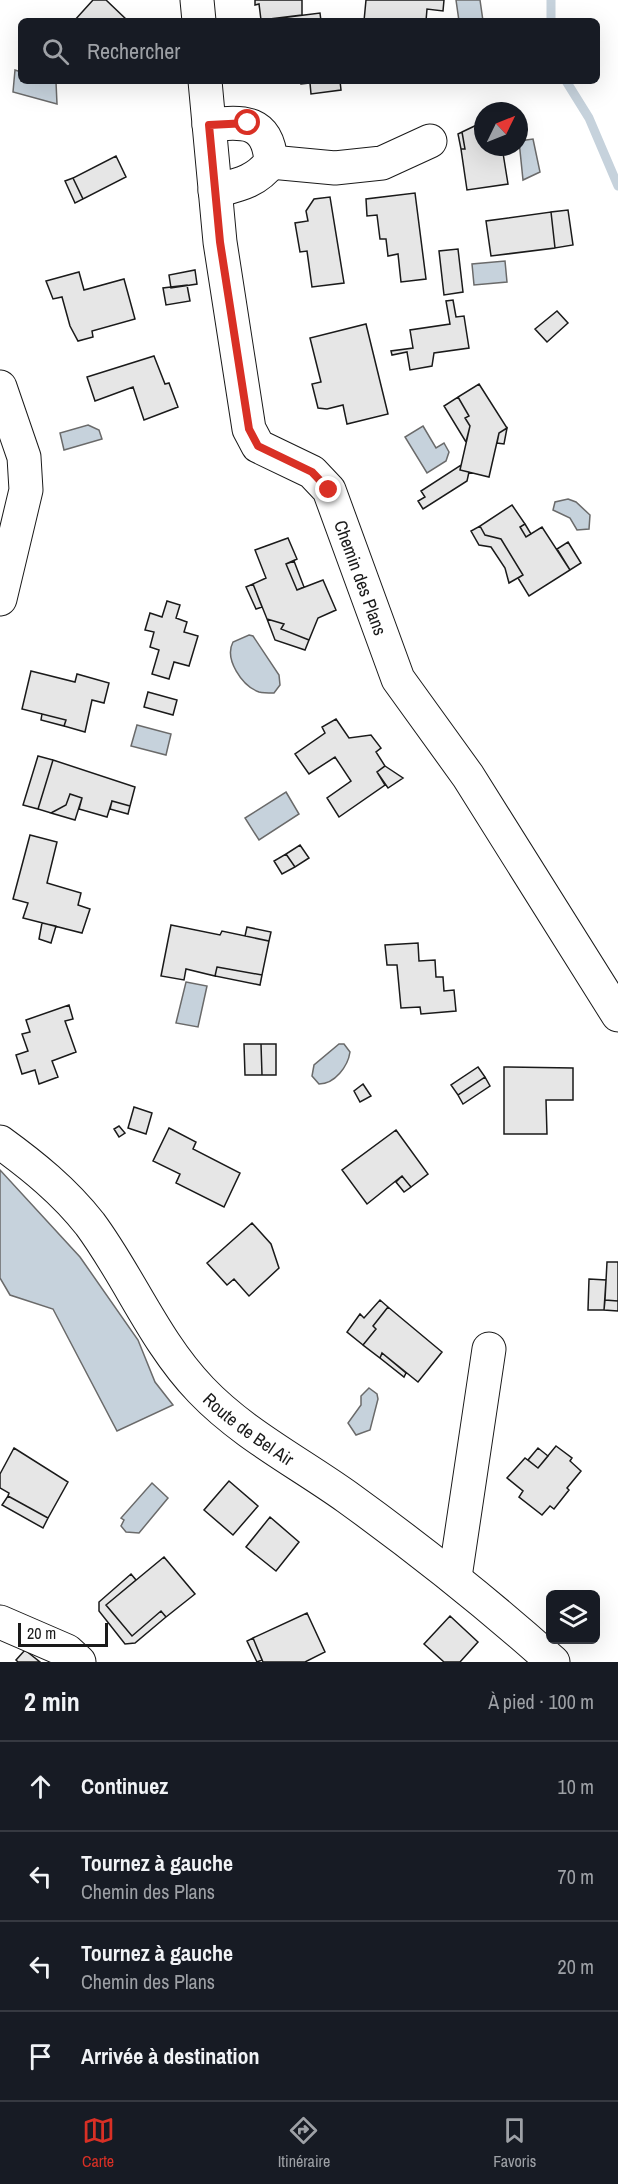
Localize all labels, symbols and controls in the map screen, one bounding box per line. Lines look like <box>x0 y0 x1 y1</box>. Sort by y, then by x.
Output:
search box <box>18 18 600 84</box>
icon: search <box>39 35 72 68</box>
text: Rechercher <box>87 36 180 66</box>
north arrow <box>474 102 528 156</box>
route start <box>234 109 260 135</box>
route end <box>315 476 341 502</box>
street label: Chemin des Plans <box>328 516 393 638</box>
street label: Route de Bel Air <box>198 1387 299 1471</box>
map controls <box>546 1590 600 1644</box>
button: layers <box>546 1590 600 1644</box>
scale bar <box>18 1620 108 1648</box>
text: 20 m <box>27 1622 56 1644</box>
text: 2 min <box>24 1684 80 1719</box>
text: À pied · 100 m <box>488 1688 594 1715</box>
icon: ahead <box>24 1770 57 1803</box>
text: Continuez <box>81 1771 168 1801</box>
text: 10 m <box>558 1773 594 1800</box>
text: Tournez à gauche <box>81 1848 233 1878</box>
icon: left <box>24 1860 57 1893</box>
text: 70 m <box>558 1863 594 1890</box>
text: Chemin des Plans <box>81 1878 215 1905</box>
text: Tournez à gauche <box>81 1938 233 1968</box>
icon: left <box>24 1950 57 1983</box>
text: 20 m <box>558 1953 594 1980</box>
text: Chemin des Plans <box>81 1968 215 1995</box>
icon: arrive <box>24 2040 57 2073</box>
text: Arrivée à destination <box>81 2041 259 2071</box>
tab: Carte <box>82 2114 115 2172</box>
tab: Itinéraire <box>278 2114 330 2172</box>
tab: Favoris <box>493 2114 536 2172</box>

